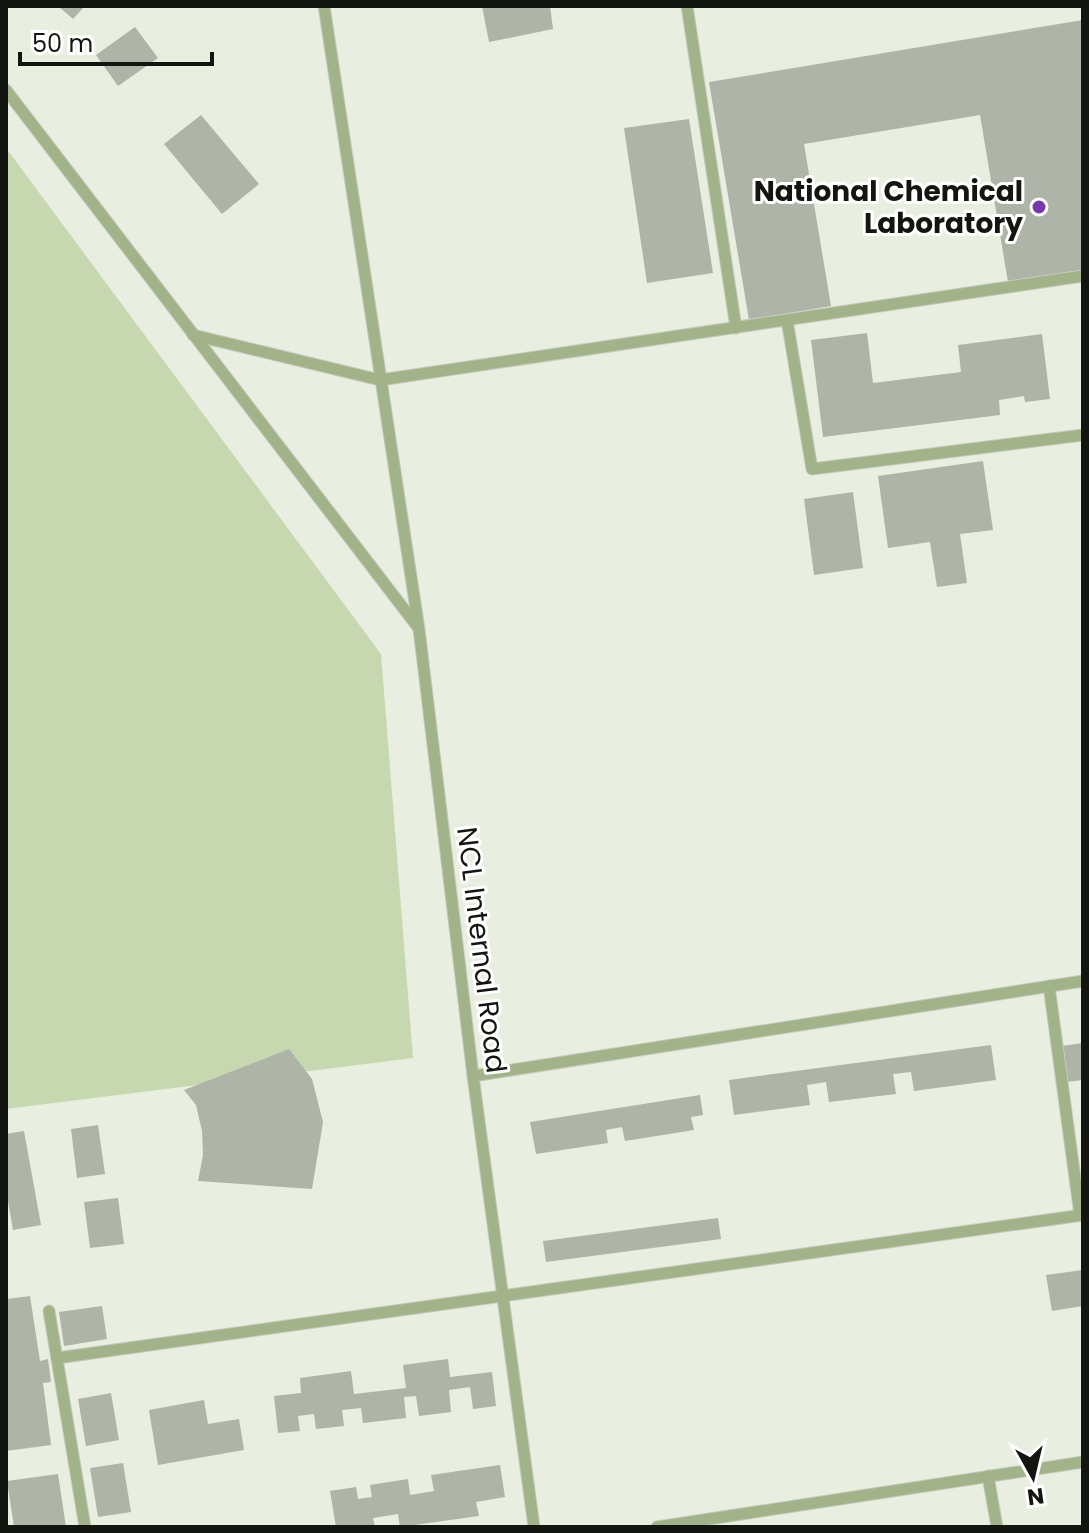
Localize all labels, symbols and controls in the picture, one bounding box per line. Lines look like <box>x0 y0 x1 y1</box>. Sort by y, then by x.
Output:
scale bar <box>20 16 212 66</box>
text: 50 m <box>32 27 93 60</box>
place label: National Chemical Laboratory <box>754 172 1023 243</box>
marker: National Chemical Laboratory <box>1030 198 1048 216</box>
street label: NCL Internal Road <box>447 825 516 1075</box>
north arrow <box>993 1437 1073 1517</box>
text: N <box>1025 1480 1046 1513</box>

